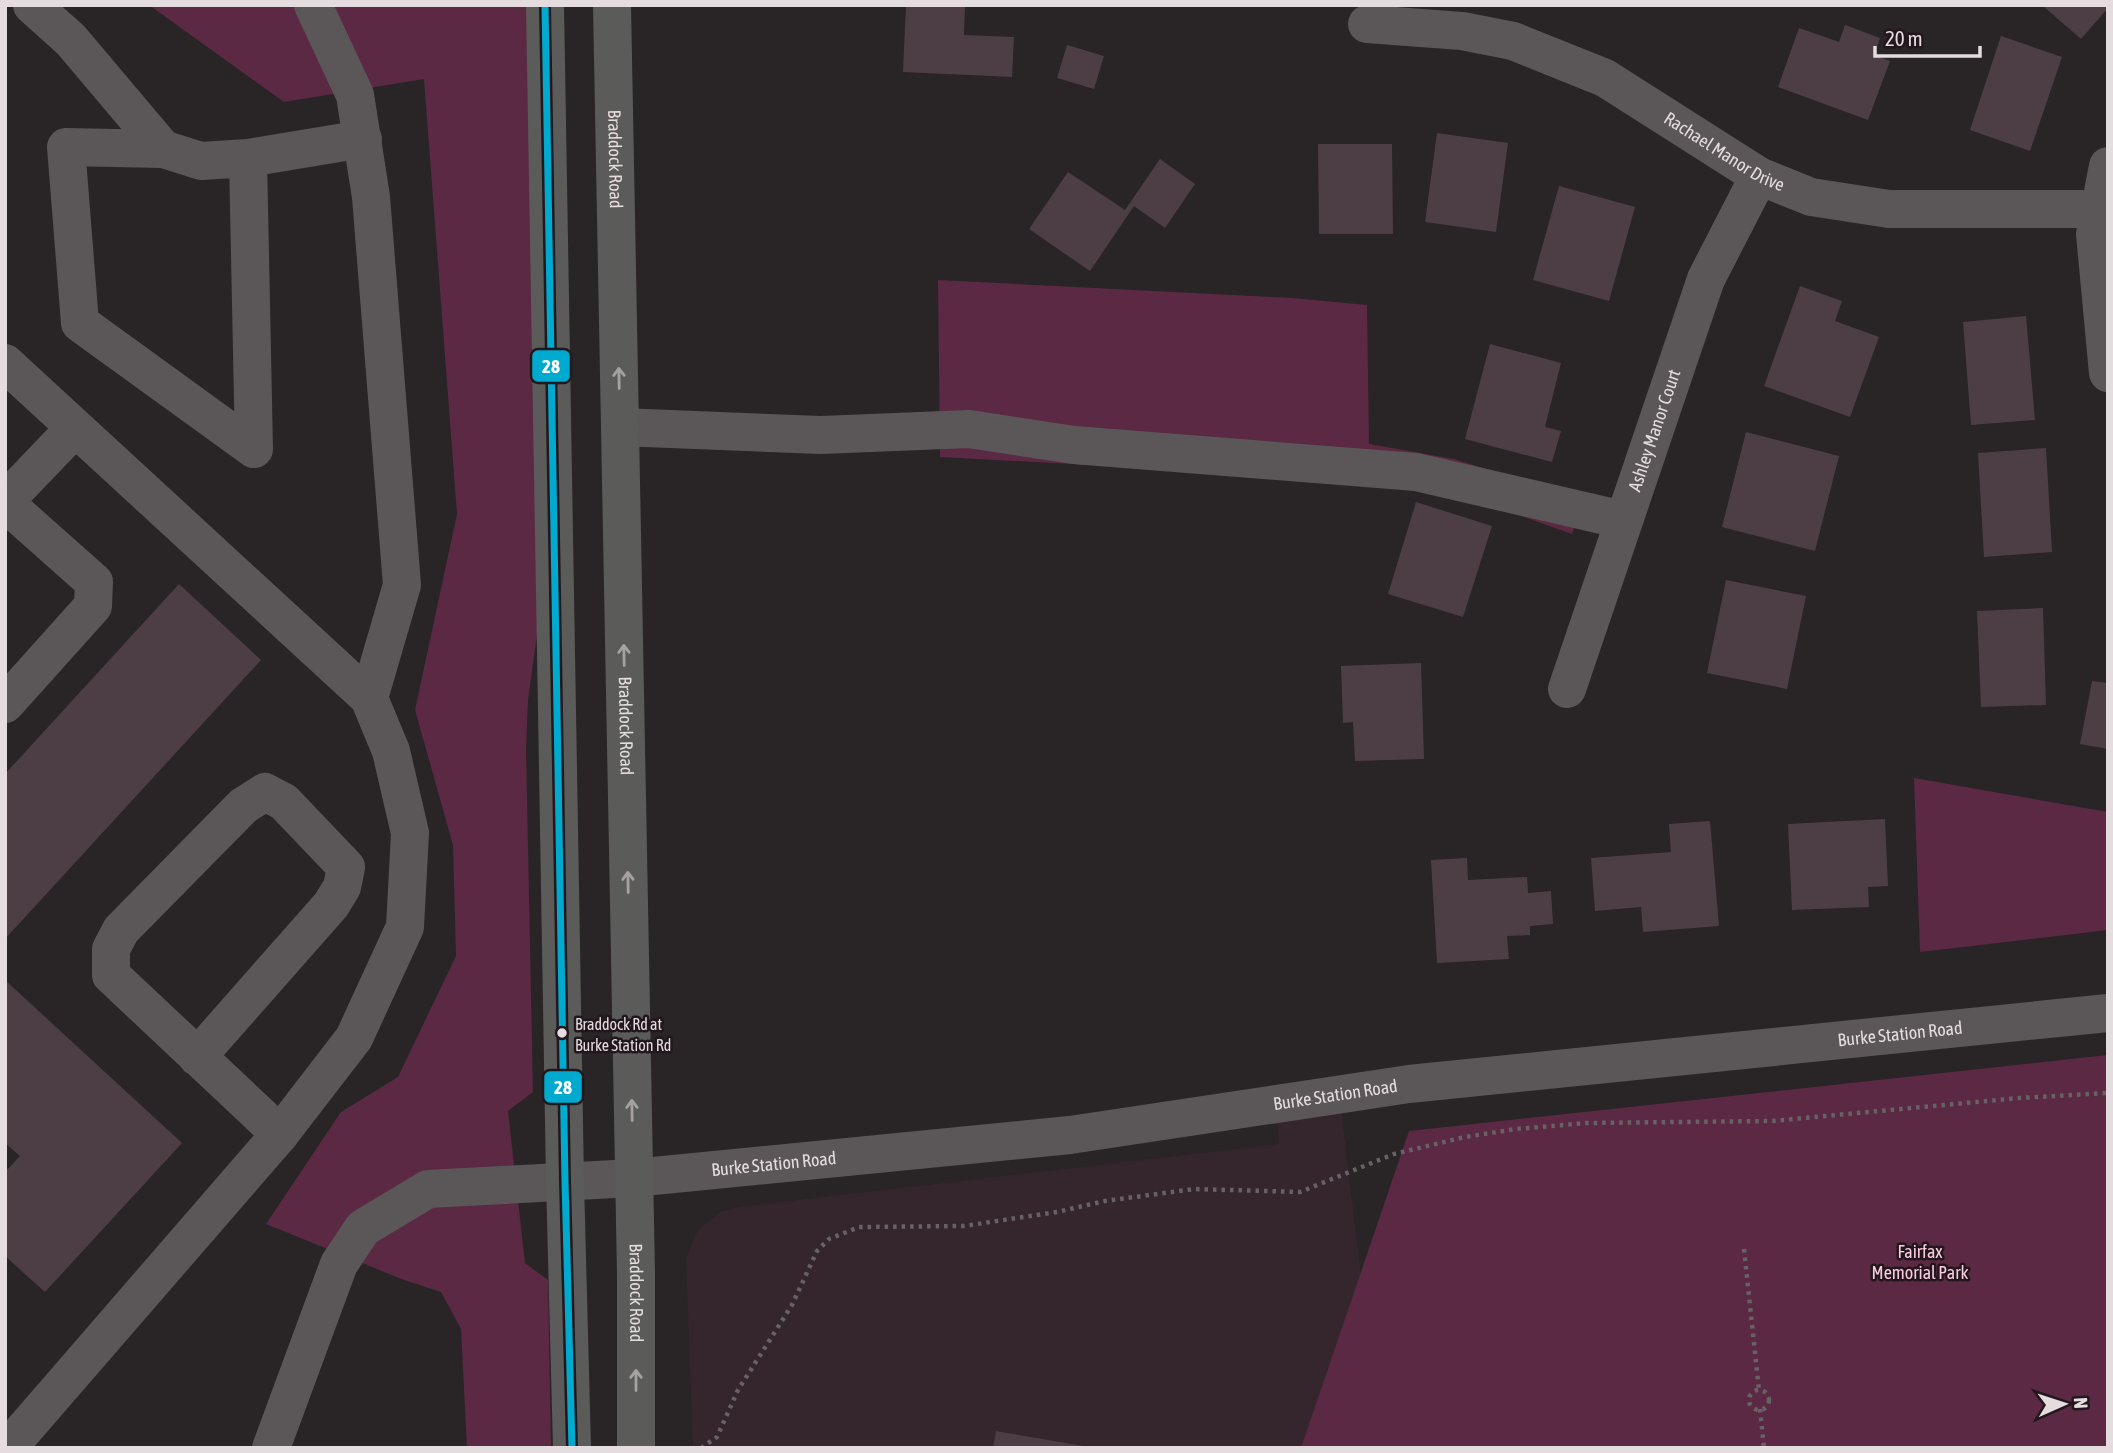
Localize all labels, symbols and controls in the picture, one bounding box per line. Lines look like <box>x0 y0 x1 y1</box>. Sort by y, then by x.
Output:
scale bar <box>1875 14 1980 58</box>
text: 20 m <box>1885 26 1923 50</box>
street label: Rachael Manor Drive <box>1660 107 1788 195</box>
street label: Braddock Road <box>604 109 627 209</box>
line badge: 28 <box>531 349 571 383</box>
text: 28 <box>542 355 560 377</box>
one-way arrow <box>612 367 626 390</box>
street label: Ashley Manor Court <box>1624 367 1685 494</box>
one-way arrow <box>617 643 631 666</box>
street label: Braddock Road <box>615 676 638 775</box>
one-way arrow <box>621 871 635 894</box>
place label: Braddock Rd at Burke Station Rd <box>575 1015 671 1054</box>
street label: Burke Station Road <box>1837 1017 1963 1050</box>
marker: Braddock Rd at Burke Station Rd <box>555 1026 569 1040</box>
line badge: 28 <box>543 1070 583 1104</box>
street label: Burke Station Road <box>1272 1075 1399 1114</box>
text: 28 <box>554 1076 572 1098</box>
one-way arrow <box>625 1098 639 1121</box>
street label: Burke Station Road <box>710 1147 837 1180</box>
park label: Fairfax Memorial Park <box>1872 1241 1968 1283</box>
street label: Braddock Road <box>625 1243 647 1342</box>
one-way arrow <box>629 1368 643 1391</box>
north arrow <box>2029 1369 2099 1439</box>
text: N <box>2070 1397 2092 1409</box>

